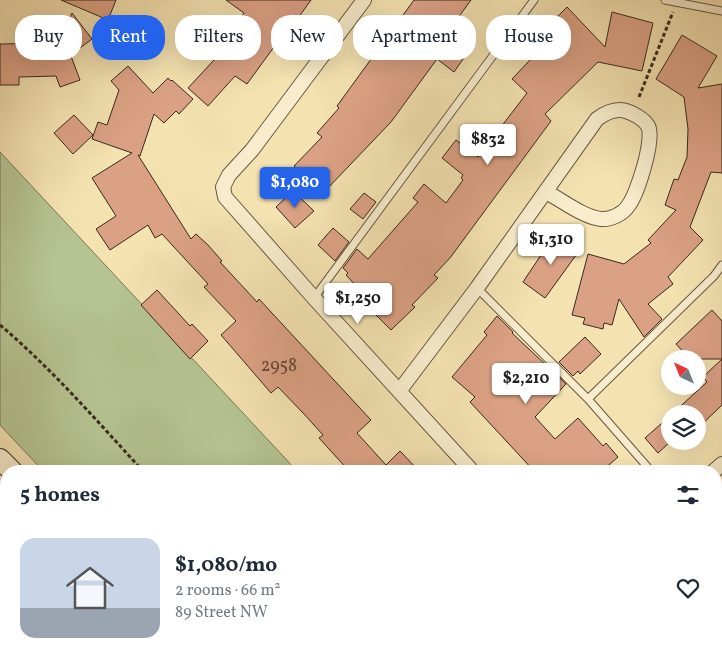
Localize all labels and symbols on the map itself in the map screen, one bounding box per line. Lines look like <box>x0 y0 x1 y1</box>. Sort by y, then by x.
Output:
pin: $832 <box>458 124 518 166</box>
pin: $1,080 <box>254 166 336 209</box>
pin: $1,310 <box>510 224 592 266</box>
pin: $1,250 <box>317 282 399 325</box>
north arrow <box>661 350 706 395</box>
house number: 2958 <box>261 354 297 379</box>
pin: $2,210 <box>485 362 567 405</box>

